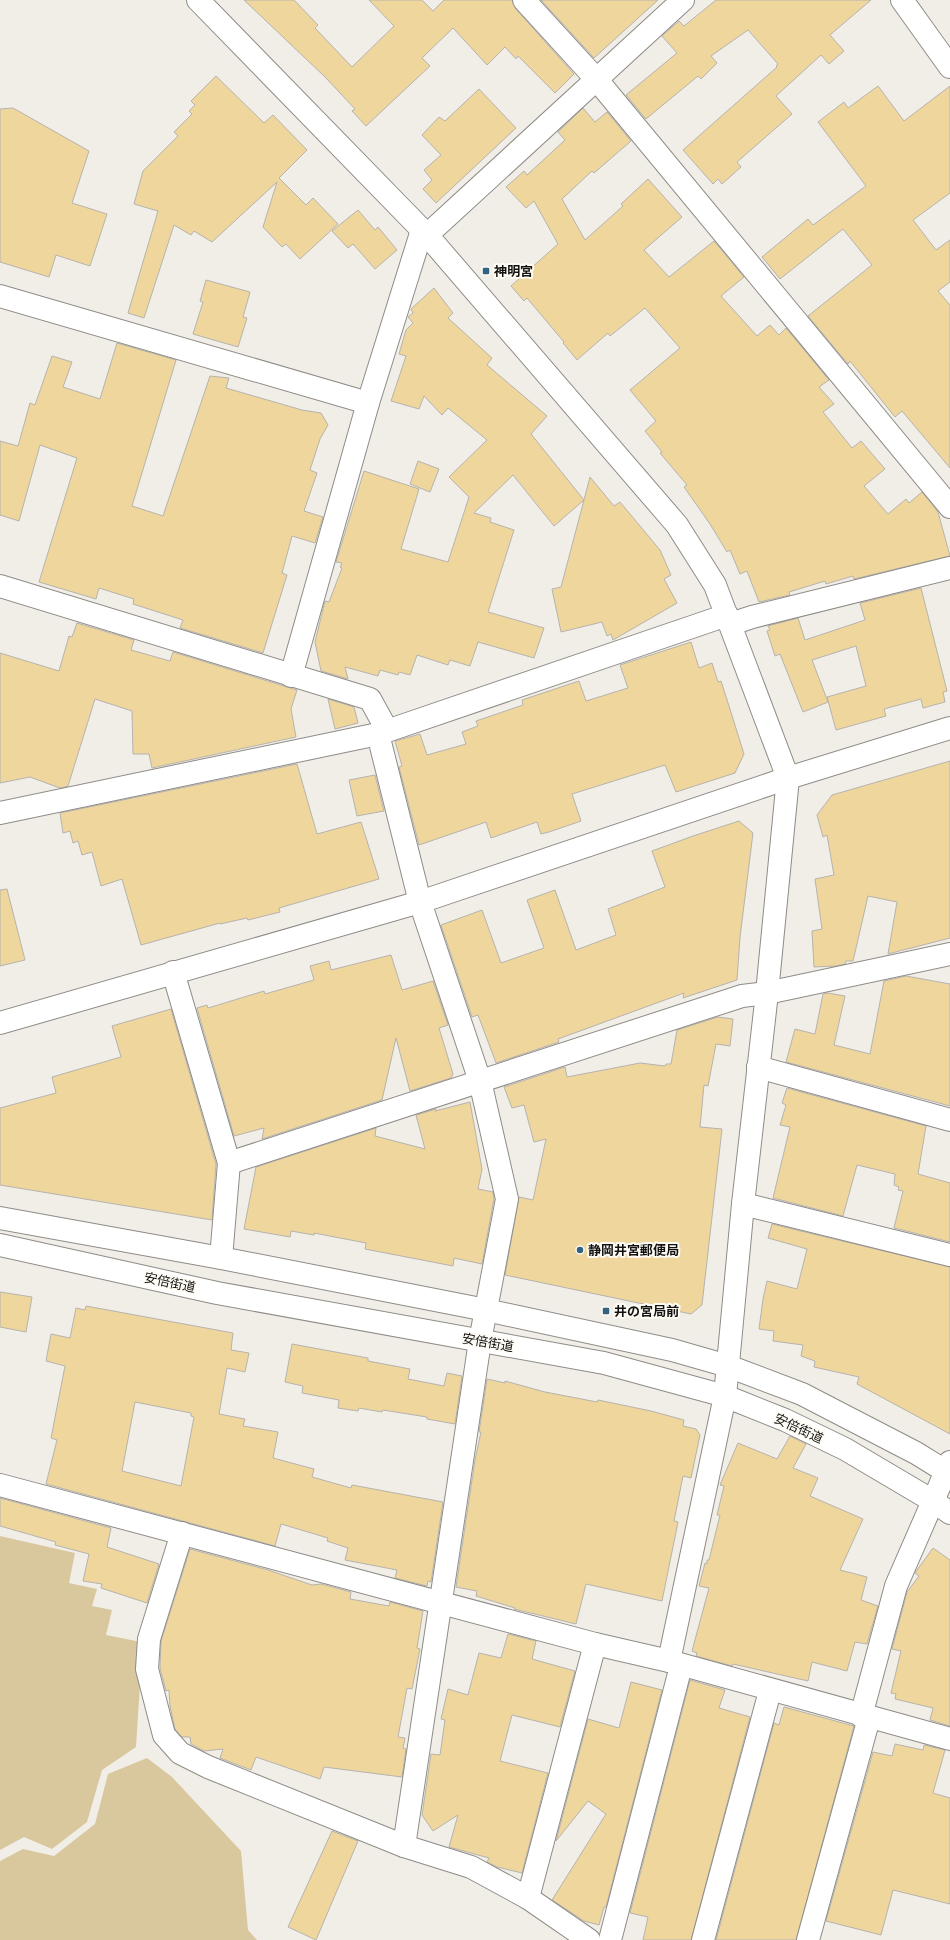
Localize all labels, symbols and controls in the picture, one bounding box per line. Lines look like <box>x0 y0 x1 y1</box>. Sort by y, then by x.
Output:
place label: 神明宮 <box>494 263 533 280</box>
marker: 神明宮 <box>481 266 491 276</box>
place label: 静岡井宮郵便局 <box>588 1242 679 1259</box>
marker: 静岡井宮郵便局 <box>575 1245 585 1255</box>
street label: 安倍街道 <box>143 1269 197 1296</box>
place label: 井の宮局前 <box>614 1303 679 1320</box>
marker: 井の宮局前 <box>601 1306 611 1316</box>
street label: 安倍街道 <box>461 1330 515 1355</box>
street label: 安倍街道 <box>772 1410 826 1447</box>

